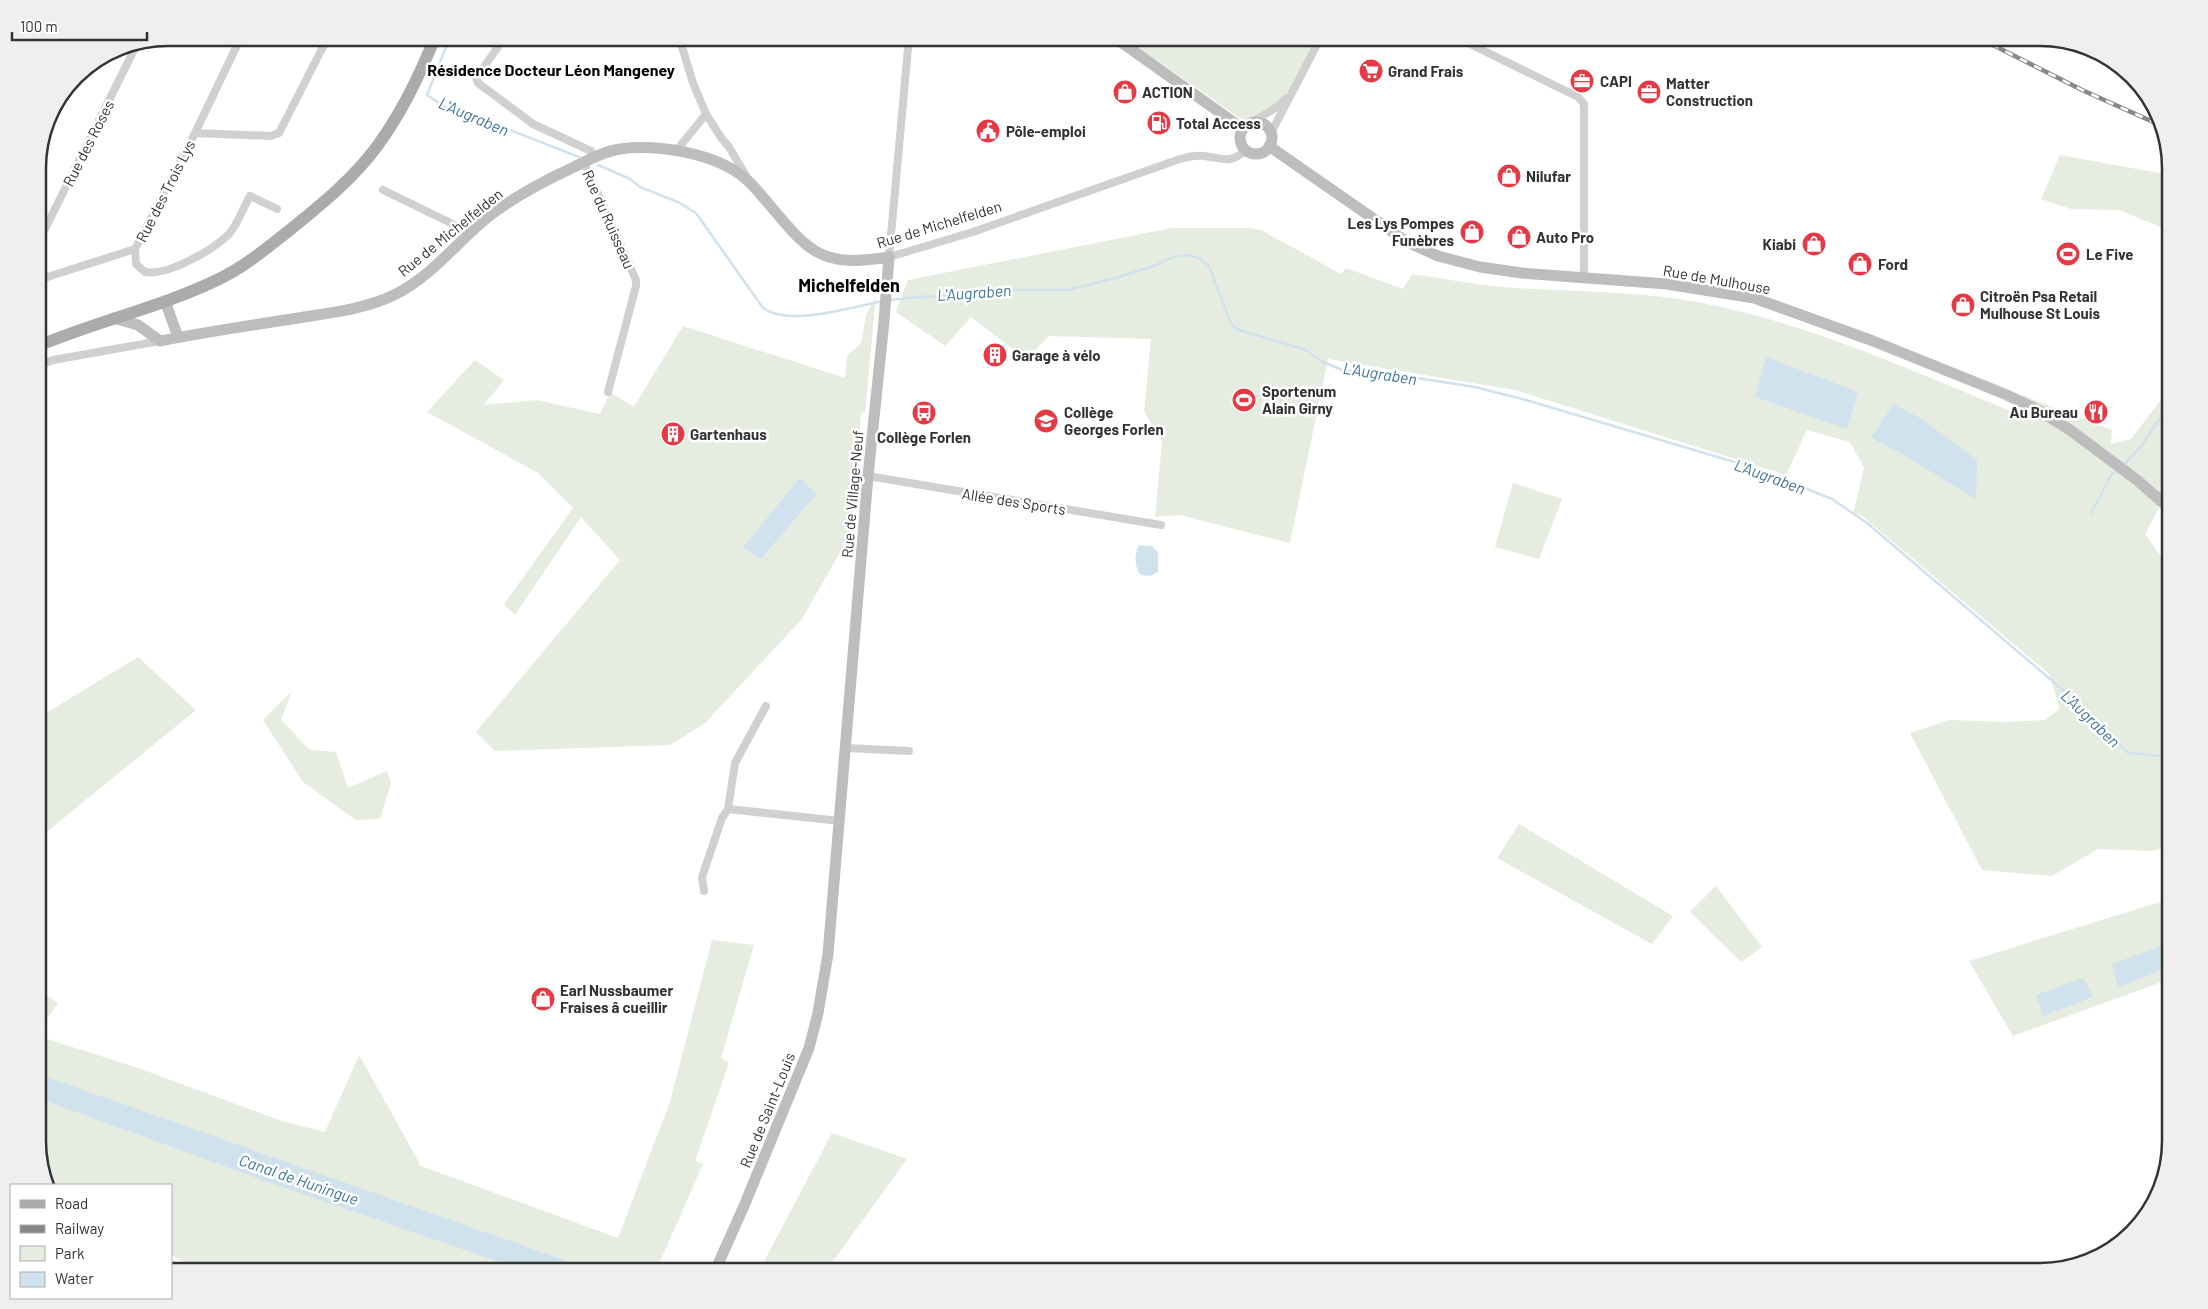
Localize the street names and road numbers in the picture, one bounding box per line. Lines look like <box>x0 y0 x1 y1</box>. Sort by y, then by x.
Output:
street label: Rue des Roses <box>59 97 117 189</box>
street label: Rue des Trois Lys <box>132 137 198 245</box>
street label: Rue du Ruisseau <box>579 167 639 271</box>
street label: Rue de Michelfelden <box>394 184 506 280</box>
street label: Rue de Michelfelden <box>874 196 1004 252</box>
street label: Rue de Mulhouse <box>1662 261 1772 297</box>
street label: Rue de Village-Neuf <box>837 429 867 559</box>
street label: Allée des Sports <box>961 484 1067 518</box>
street label: Rue de Saint-Louis <box>736 1050 798 1170</box>

